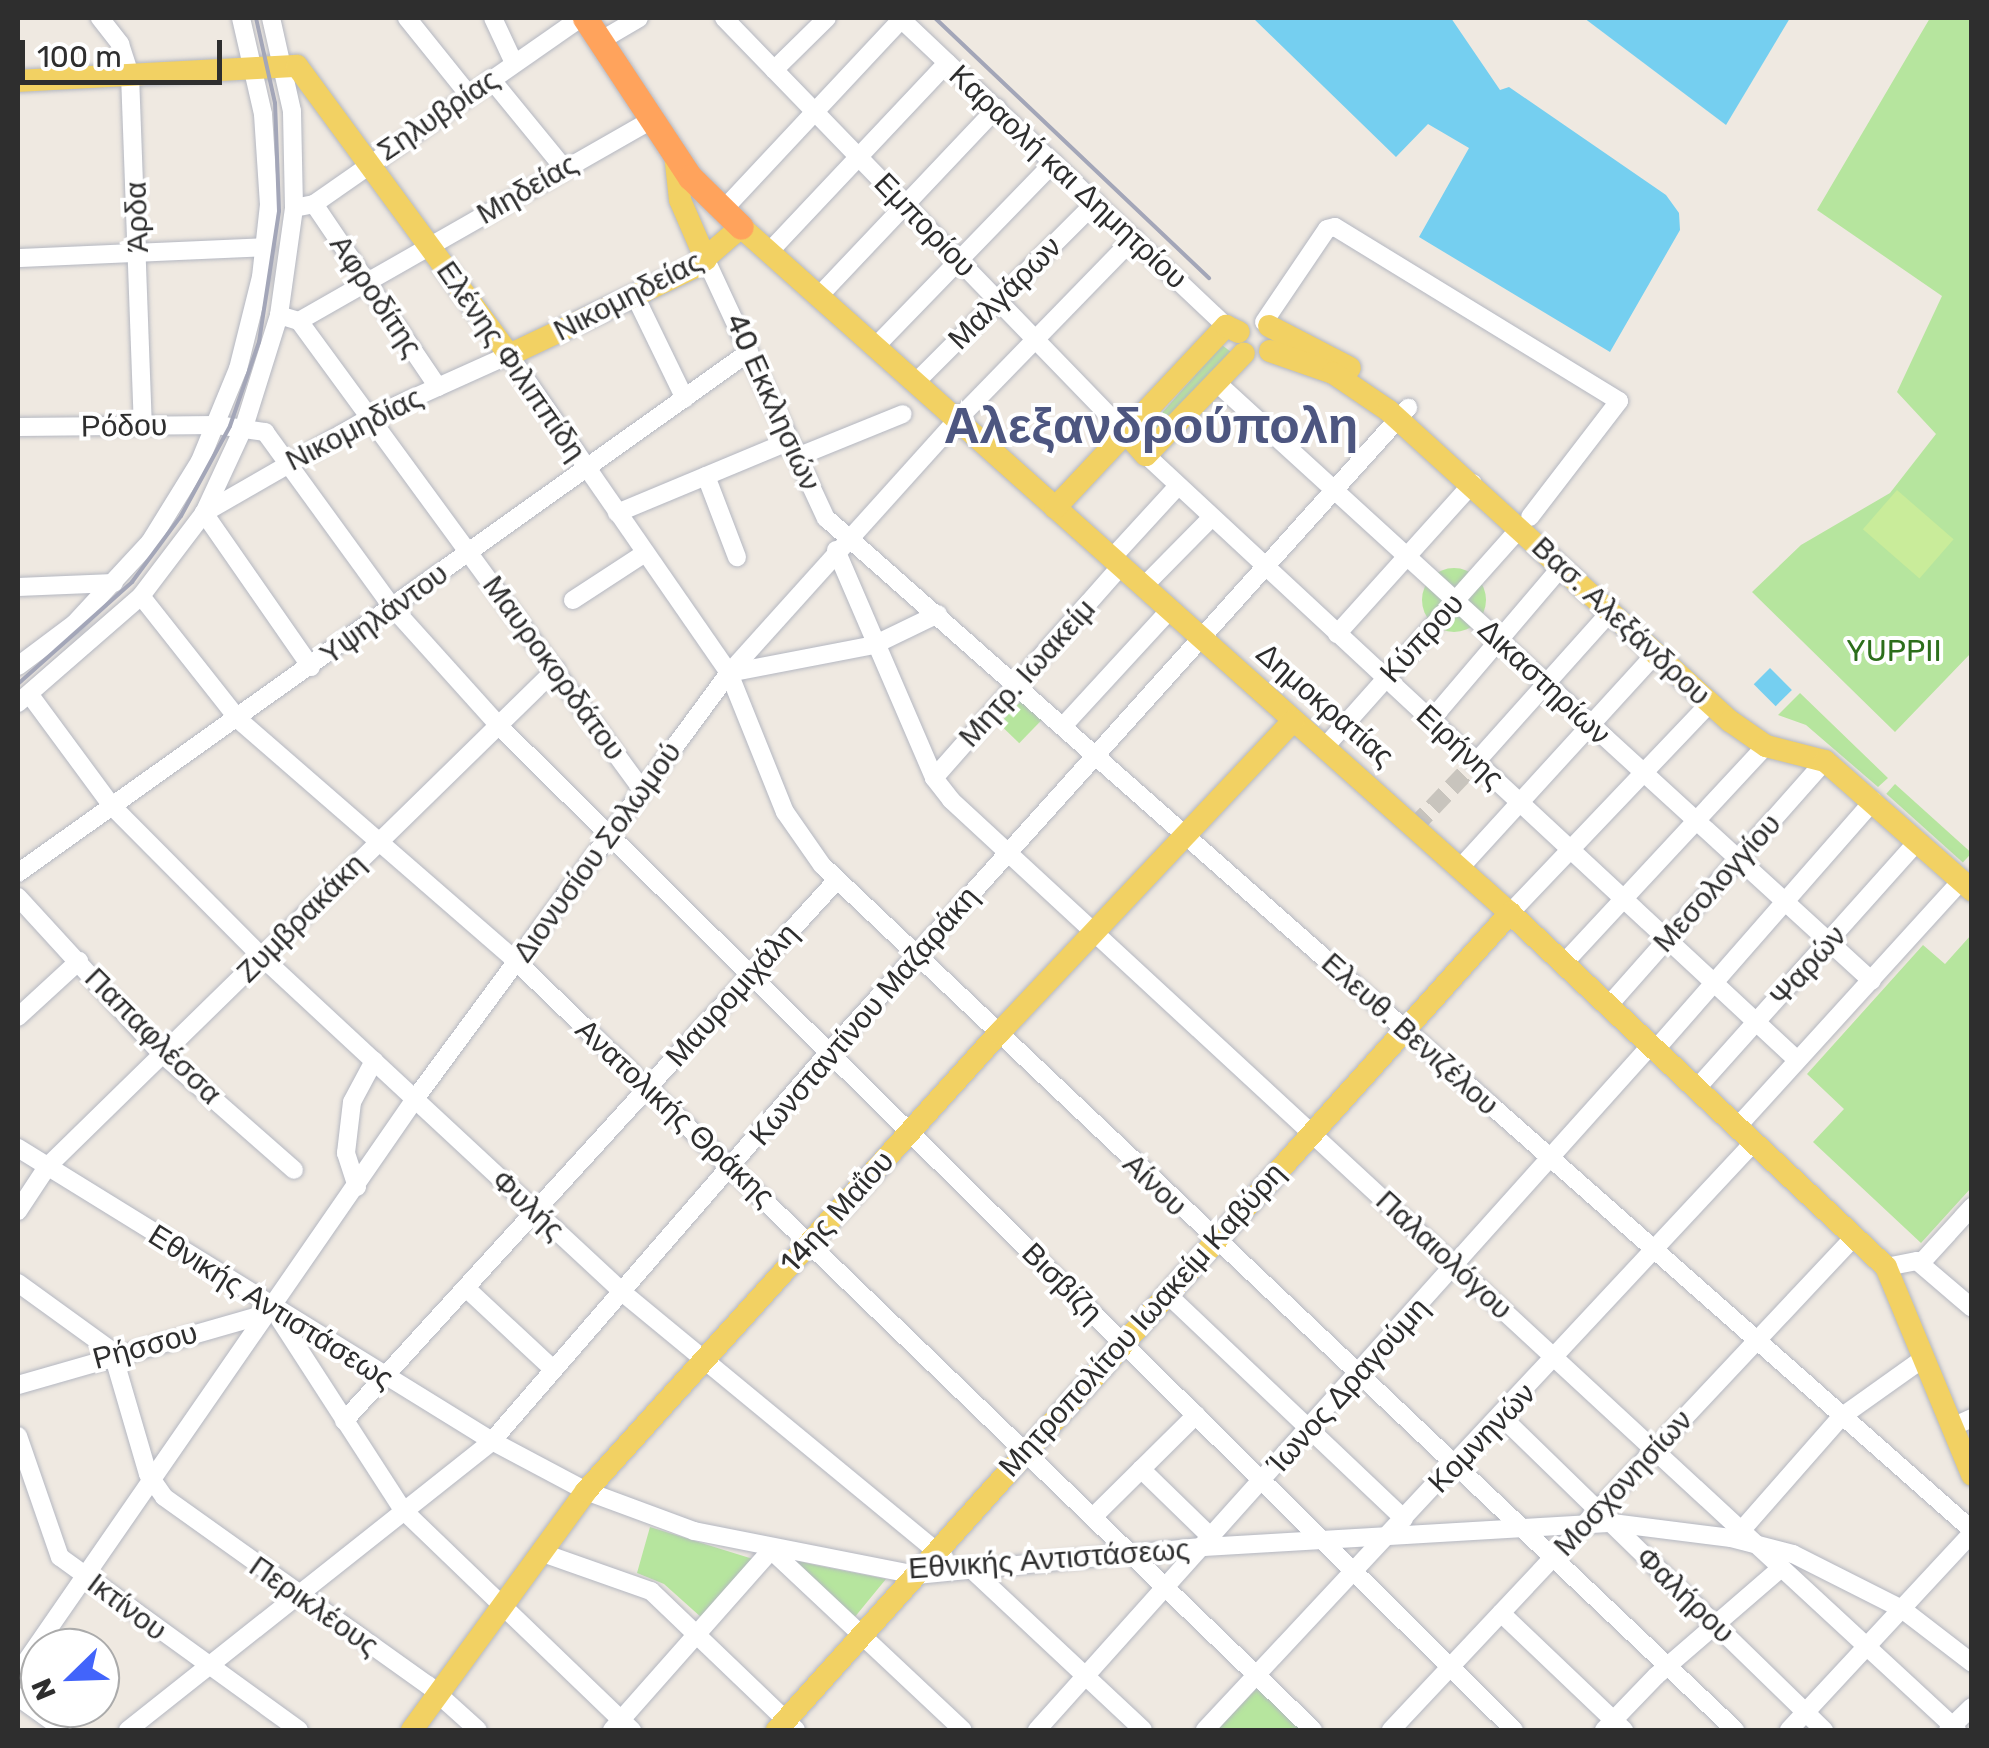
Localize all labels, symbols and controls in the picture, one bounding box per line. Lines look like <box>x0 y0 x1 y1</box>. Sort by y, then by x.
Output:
scale bar <box>25 20 228 82</box>
text: 100 m <box>37 39 122 75</box>
street label: Καραολή και Δημητρίου <box>942 57 1194 297</box>
street label: Σηλυβρίας <box>370 61 506 169</box>
street label: Μηδείας <box>470 146 584 232</box>
street label: Εμπορίου <box>867 165 983 285</box>
street label: Άρδα <box>118 181 156 253</box>
street label: Αφροδίτης <box>322 228 430 364</box>
street label: Μαλγάρων <box>941 229 1069 357</box>
street label: Νικομηδείας <box>548 243 708 349</box>
street label: Ελένης Φιλιππίδη <box>429 254 593 468</box>
street label: 40 Εκκλησιών <box>718 308 828 496</box>
street label: Νικομηδίας <box>280 379 428 479</box>
district label: Αλεξανδρούπολη <box>944 397 1358 457</box>
street label: Ρόδου <box>80 407 168 445</box>
street label: Βασ. Αλεξάνδρου <box>1524 529 1718 713</box>
street label: Υψηλάντου <box>313 556 455 672</box>
street label: Μαυροκορδάτου <box>475 569 633 767</box>
street label: Κύπρου <box>1373 586 1471 690</box>
street label: Μητρ. Ιωακείμ <box>951 591 1103 755</box>
street label: Δικαστηρίων <box>1470 612 1618 752</box>
park label: YUPPII <box>1846 633 1942 669</box>
street label: Δημοκρατίας <box>1249 636 1401 774</box>
street label: Ειρήνης <box>1409 697 1511 797</box>
street label: Διονυσίου Σολωμού <box>505 735 689 969</box>
street label: Μεσολογγίου <box>1645 806 1789 960</box>
street label: Ζυμβρακάκη <box>229 846 373 990</box>
street label: Κωνσταντίνου Μαζαράκη <box>742 879 986 1153</box>
street label: Μαυρομιχάλη <box>658 916 806 1074</box>
street label: Ψαρών <box>1762 918 1854 1014</box>
street label: Ελευθ. Βενιζέλου <box>1314 945 1506 1123</box>
street label: Παπαφλέσσα <box>77 960 229 1112</box>
street label: Ανατολικής Θράκης <box>568 1012 782 1214</box>
street label: 14ης Μαΐου <box>773 1143 901 1281</box>
street label: Αίνου <box>1116 1146 1194 1224</box>
street label: Μητροπολίτου Ιωακείμ Καβύρη <box>991 1156 1293 1484</box>
street label: Φυλής <box>484 1162 572 1248</box>
street label: Παλαιολόγου <box>1368 1183 1520 1327</box>
street label: Εθνικής Αντιστάσεως <box>142 1217 400 1397</box>
street label: Βισβίζη <box>1014 1235 1110 1331</box>
street label: Ίωνος Δραγούμη <box>1259 1290 1437 1482</box>
street label: Ρήσσου <box>89 1315 201 1377</box>
street label: Κομνηνών <box>1421 1376 1543 1500</box>
street label: Μοσχονησίων <box>1546 1402 1700 1564</box>
street label: Εθνικής Αντιστάσεως <box>907 1531 1191 1587</box>
street label: Φαλήρου <box>1628 1539 1742 1651</box>
street label: Περικλέους <box>242 1548 386 1664</box>
street label: Ικτίνου <box>80 1566 174 1648</box>
north arrow <box>20 1628 120 1728</box>
text: N <box>25 1673 63 1705</box>

